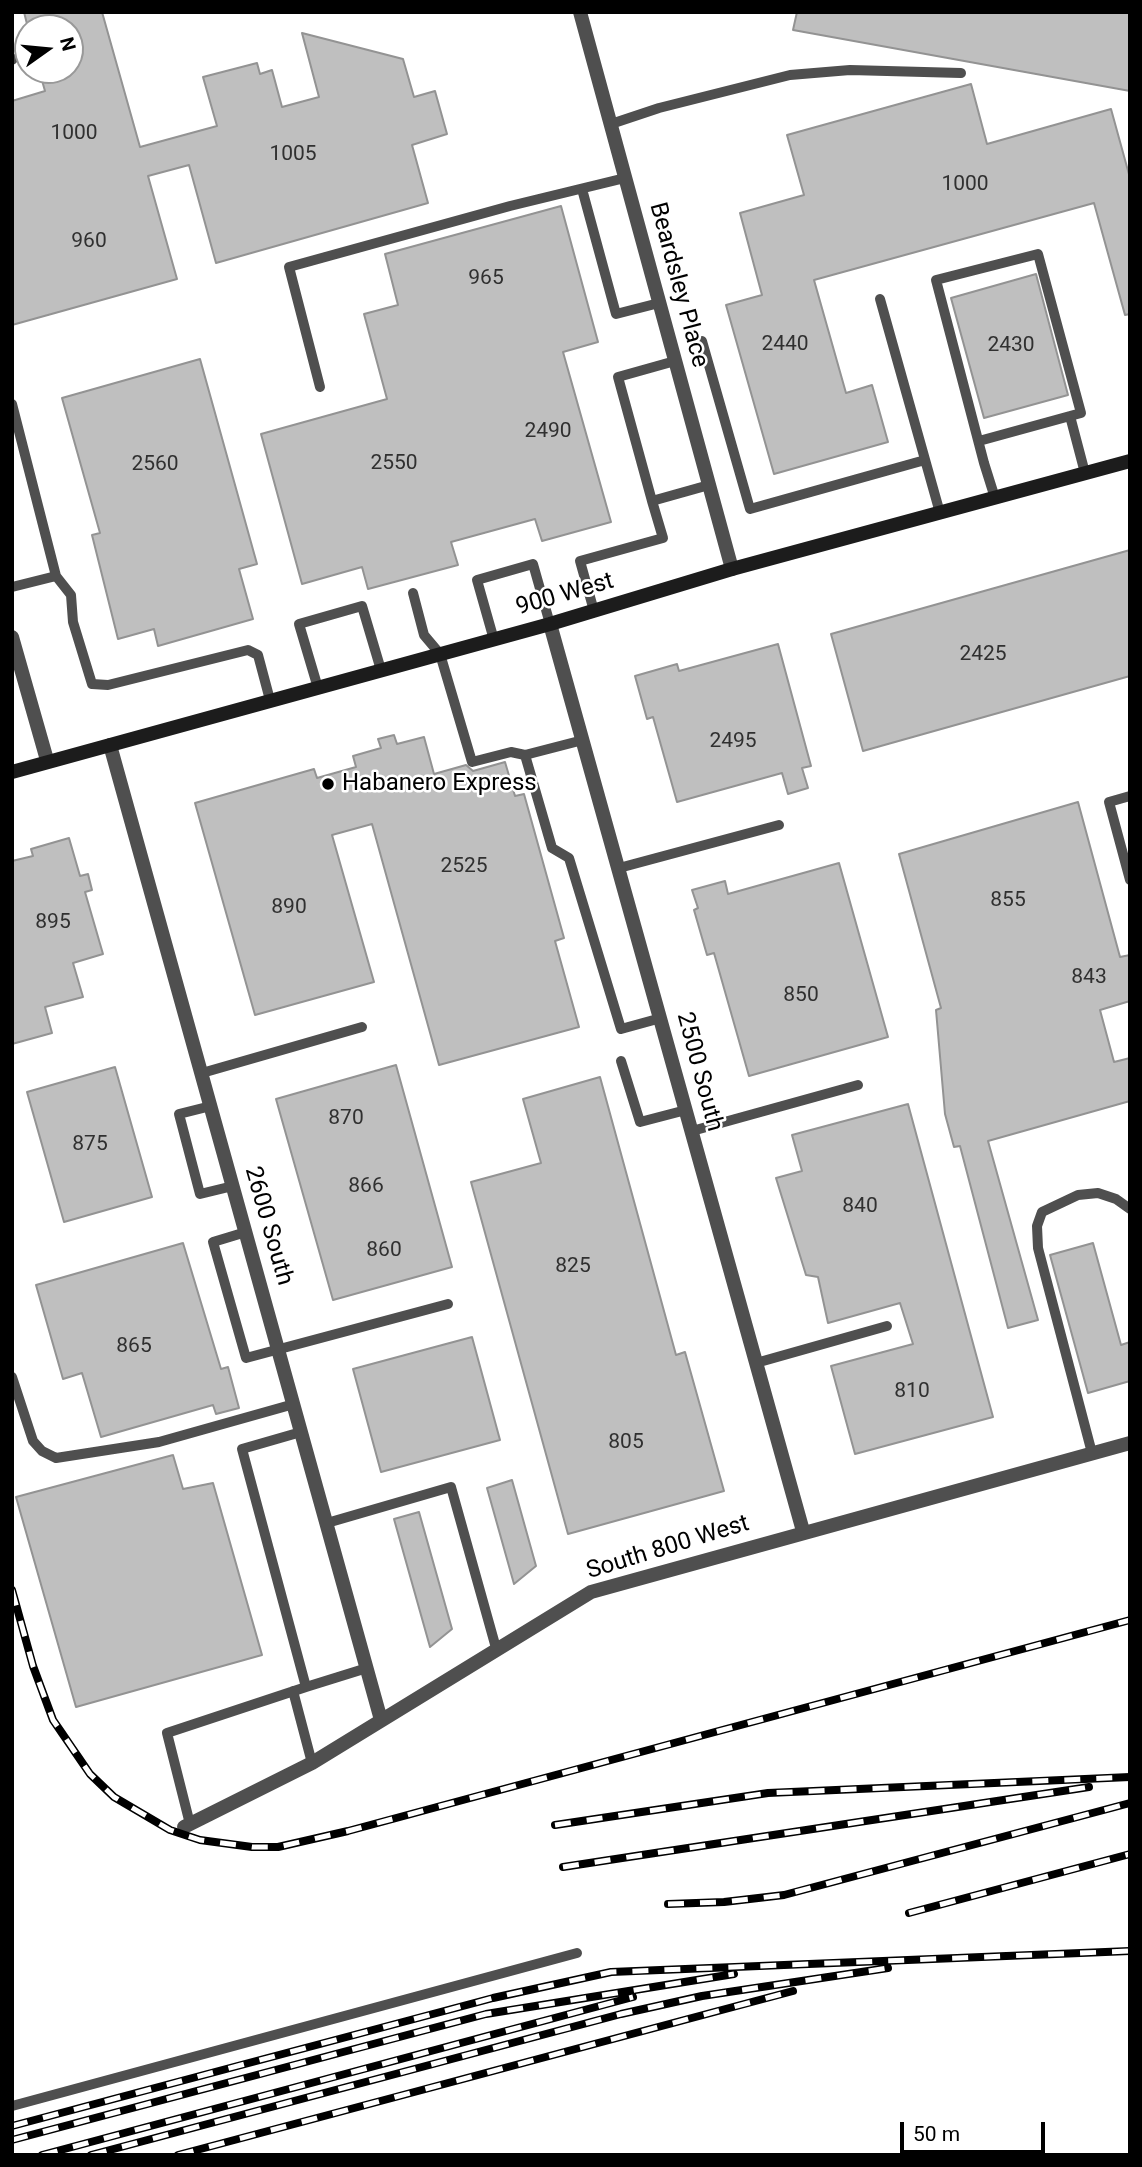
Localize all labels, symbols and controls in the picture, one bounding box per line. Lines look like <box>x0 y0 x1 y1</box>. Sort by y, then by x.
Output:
north arrow <box>14 14 84 84</box>
text: N <box>55 35 81 53</box>
house number: 1000 <box>50 121 98 147</box>
house number: 1005 <box>269 142 317 168</box>
house number: 1000 <box>941 172 989 198</box>
street label: Beardsley Place <box>642 199 714 371</box>
house number: 960 <box>71 229 107 255</box>
house number: 965 <box>468 266 504 292</box>
house number: 2440 <box>761 332 809 358</box>
house number: 2430 <box>987 333 1035 359</box>
house number: 2490 <box>524 419 572 445</box>
house number: 2550 <box>370 451 418 477</box>
house number: 2560 <box>131 452 179 478</box>
street label: 900 West <box>513 567 617 623</box>
house number: 2425 <box>959 642 1007 668</box>
house number: 2495 <box>709 729 757 755</box>
place label: Habanero Express <box>342 770 537 798</box>
marker: Habanero Express <box>320 776 336 792</box>
house number: 2525 <box>440 854 488 880</box>
house number: 855 <box>990 888 1026 914</box>
house number: 890 <box>271 895 307 921</box>
house number: 895 <box>35 910 71 936</box>
house number: 843 <box>1071 965 1107 991</box>
house number: 850 <box>783 983 819 1009</box>
street label: 2500 South <box>669 1009 729 1135</box>
house number: 870 <box>328 1106 364 1132</box>
house number: 875 <box>72 1132 108 1158</box>
street label: 2600 South <box>237 1163 299 1289</box>
house number: 866 <box>348 1174 384 1200</box>
house number: 840 <box>842 1194 878 1220</box>
house number: 860 <box>366 1238 402 1264</box>
house number: 825 <box>555 1254 591 1280</box>
house number: 865 <box>116 1334 152 1360</box>
house number: 810 <box>894 1379 930 1405</box>
house number: 805 <box>608 1430 644 1456</box>
street label: South 800 West <box>583 1510 753 1586</box>
scale bar <box>904 2108 1049 2152</box>
text: 50 m <box>913 2122 960 2146</box>

